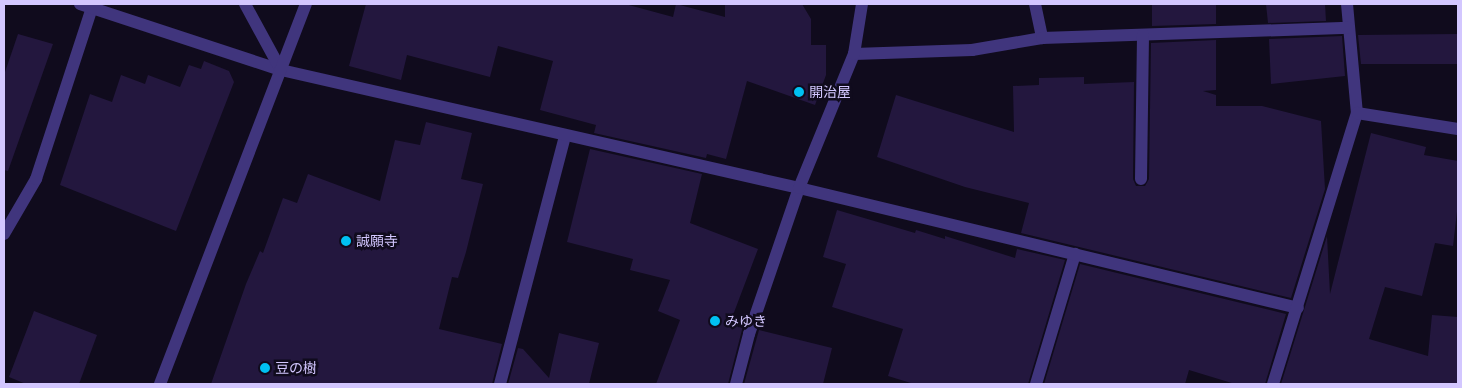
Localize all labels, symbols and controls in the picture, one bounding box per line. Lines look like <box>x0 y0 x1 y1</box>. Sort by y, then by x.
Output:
place label: 開治屋 <box>809 84 851 100</box>
marker: 開治屋 <box>793 86 805 98</box>
place label: 誠願寺 <box>356 233 398 249</box>
marker: 誠願寺 <box>340 235 352 247</box>
place label: みゆき <box>725 313 767 329</box>
marker: みゆき <box>709 315 721 327</box>
place label: 豆の樹 <box>275 360 317 376</box>
marker: 豆の樹 <box>259 362 271 374</box>

